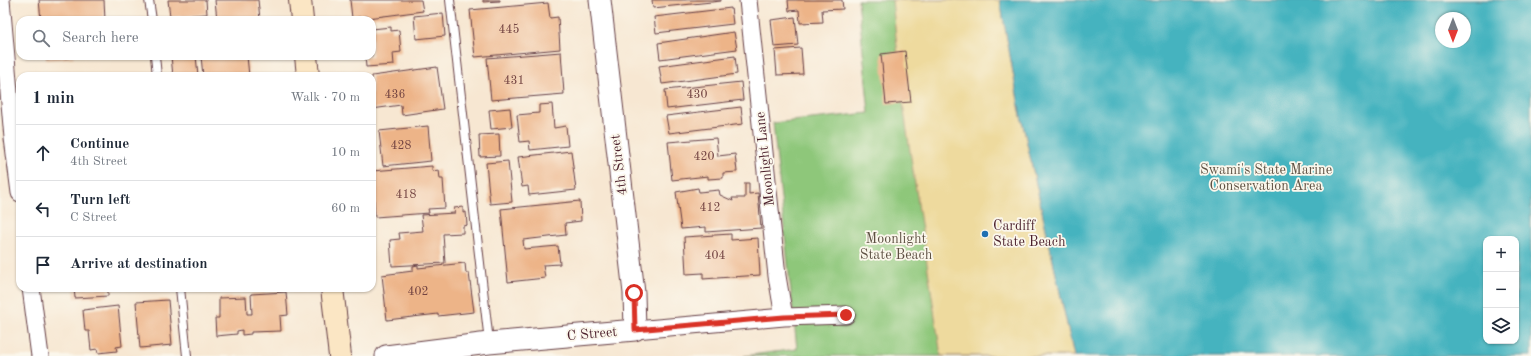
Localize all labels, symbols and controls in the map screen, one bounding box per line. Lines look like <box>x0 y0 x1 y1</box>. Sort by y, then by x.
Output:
north arrow <box>1435 12 1471 48</box>
search box <box>16 16 376 60</box>
house number: 445 <box>499 23 519 36</box>
icon: search <box>30 27 52 49</box>
text: Search here <box>62 31 139 46</box>
house number: 431 <box>504 75 524 87</box>
house number: 436 <box>385 89 405 101</box>
house number: 430 <box>687 89 707 101</box>
text: 1 min <box>32 90 75 107</box>
text: Walk · 70 m <box>291 91 360 104</box>
street label: Moonlight Lane <box>753 111 777 207</box>
street label: 4th Street <box>608 133 630 196</box>
text: Continue <box>70 137 129 152</box>
house number: 428 <box>391 140 411 152</box>
icon: ahead <box>32 142 54 164</box>
text: 10 m <box>331 146 360 159</box>
house number: 420 <box>694 151 714 163</box>
text: 4th Street <box>70 155 127 168</box>
park label: Swami's State Marine Conservation Area <box>1200 163 1332 193</box>
house number: 418 <box>396 189 416 201</box>
text: Turn left <box>70 193 130 208</box>
icon: left <box>32 198 54 220</box>
text: 60 m <box>331 202 360 215</box>
house number: 412 <box>700 202 720 214</box>
text: C Street <box>70 211 117 224</box>
place label: Cardiff State Beach <box>993 219 1066 249</box>
marker: Cardiff State Beach <box>980 229 990 239</box>
park label: Moonlight State Beach <box>860 232 933 262</box>
map controls <box>1483 236 1519 344</box>
button: + <box>1483 236 1519 272</box>
house number: 404 <box>705 250 725 262</box>
icon: arrive <box>32 254 54 276</box>
text: Arrive at destination <box>70 257 208 272</box>
button: − <box>1483 272 1519 308</box>
route start <box>625 284 643 302</box>
house number: 402 <box>408 286 428 298</box>
route end <box>837 306 855 324</box>
button: layers <box>1483 308 1519 344</box>
street label: C Street <box>566 325 618 343</box>

